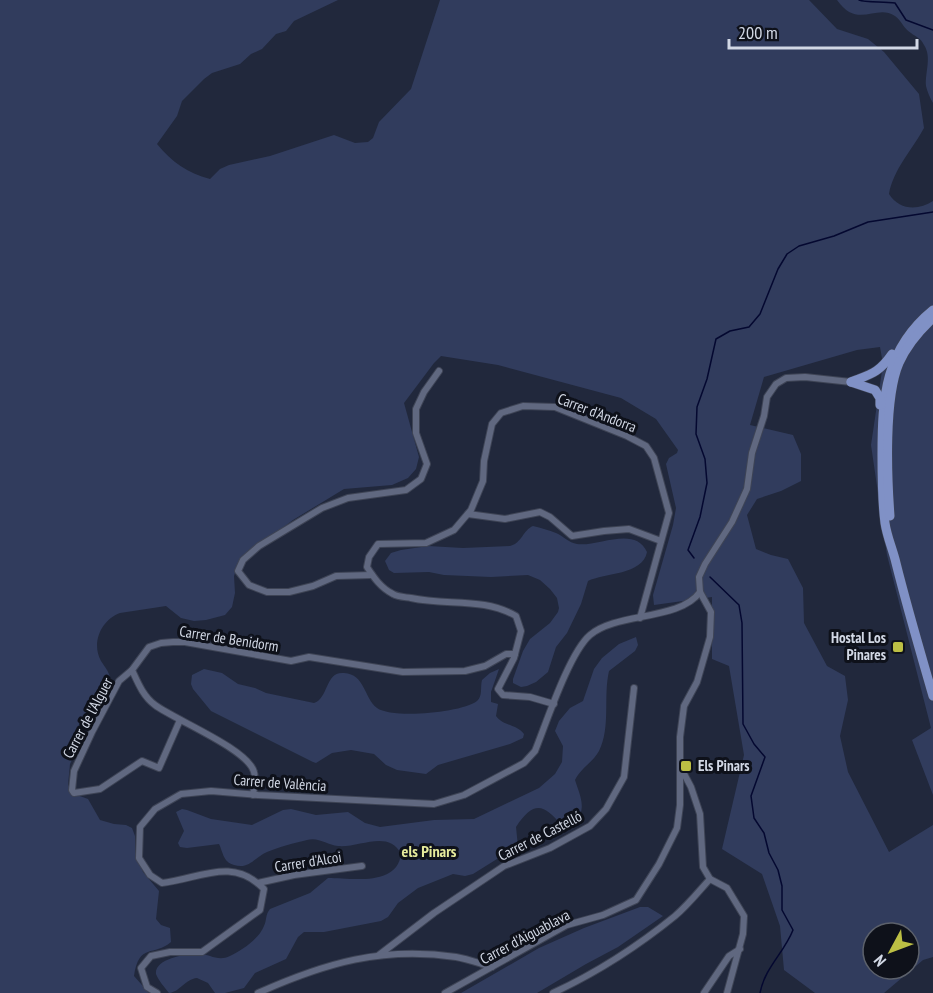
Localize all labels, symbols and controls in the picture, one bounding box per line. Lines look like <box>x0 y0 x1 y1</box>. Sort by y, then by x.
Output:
scale bar <box>729 12 916 50</box>
text: 200 m <box>738 21 778 44</box>
street label: Carrer d'Andorra <box>555 389 639 436</box>
street label: Carrer de Benidorm <box>178 621 280 656</box>
place label: Hostal Los Pinares <box>831 628 886 664</box>
marker: Hostal Los Pinares <box>891 640 905 654</box>
street label: Carrer de l'Alguer <box>58 673 117 761</box>
place label: Els Pinars <box>698 756 750 775</box>
marker: Els Pinars <box>679 759 693 773</box>
street label: Carrer de València <box>233 770 327 795</box>
street label: Carrer de Castelló <box>495 806 585 865</box>
district label: els Pinars <box>402 841 457 861</box>
street label: Carrer d'Alcoi <box>273 847 343 876</box>
street label: Carrer d'Aiguablava <box>476 905 573 968</box>
north arrow <box>861 921 921 981</box>
text: N <box>869 951 890 971</box>

